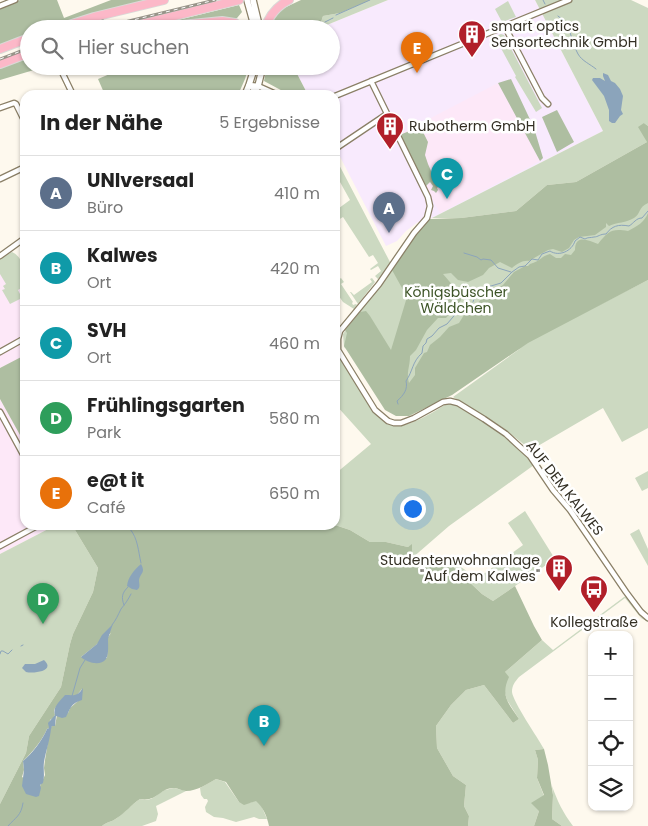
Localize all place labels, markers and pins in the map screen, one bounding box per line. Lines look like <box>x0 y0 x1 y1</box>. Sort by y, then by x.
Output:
place label: smart optics Sensortechnik GmbH <box>491 16 637 52</box>
building icon: smart optics Sensortechnik GmbH <box>457 19 487 58</box>
pin: E <box>401 32 433 73</box>
building icon: Rubotherm GmbH <box>375 111 405 150</box>
place label: Rubotherm GmbH <box>409 116 535 136</box>
pin: C <box>431 158 463 199</box>
pin: A <box>373 192 405 233</box>
place label: Studentenwohnanlage "Auf dem Kalwes" <box>380 550 540 586</box>
building icon: Studentenwohnanlage "Auf dem Kalwes" <box>544 553 574 592</box>
bus stop icon: Kollegstraße <box>579 574 609 613</box>
pin: D <box>27 583 59 624</box>
place label: Kollegstraße <box>550 612 638 632</box>
pin: B <box>248 705 280 746</box>

